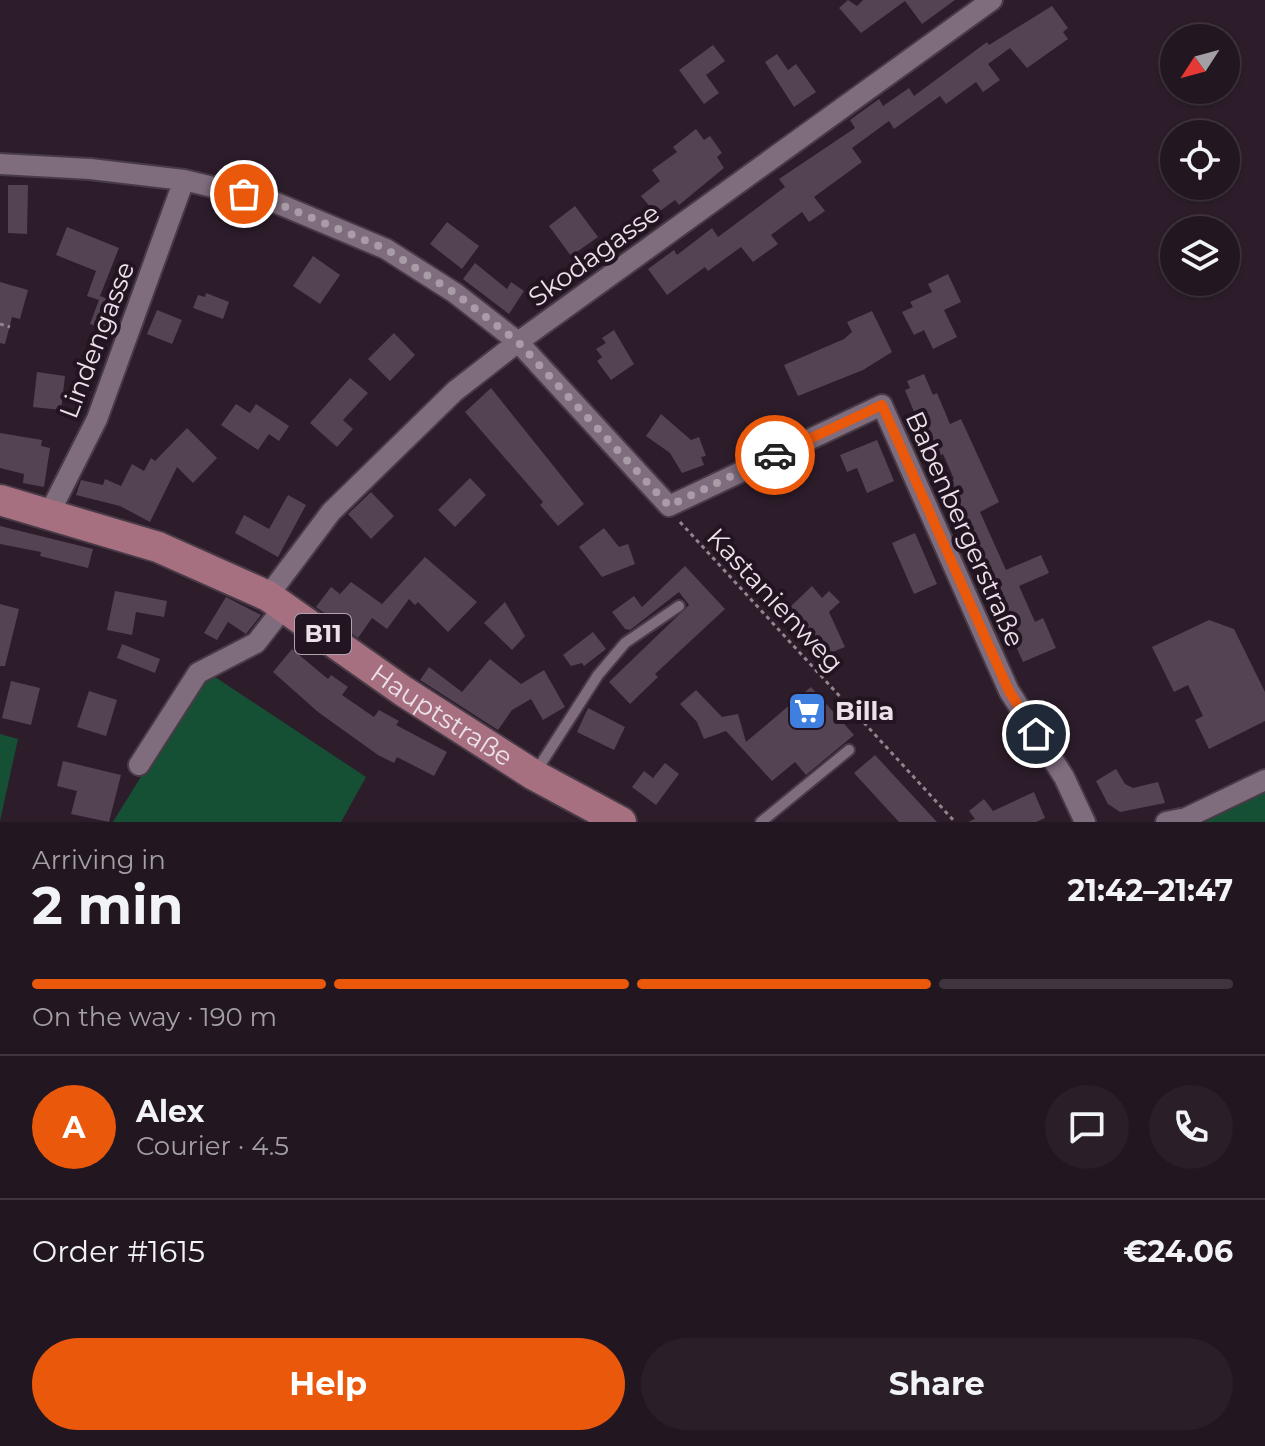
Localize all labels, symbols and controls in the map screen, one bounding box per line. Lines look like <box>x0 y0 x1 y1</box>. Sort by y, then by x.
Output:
north arrow <box>1160 24 1240 104</box>
map controls <box>1160 24 1240 296</box>
button: locate <box>1160 120 1240 200</box>
pin <box>210 160 278 228</box>
icon: bag <box>222 172 266 216</box>
street label: Skodagasse <box>522 197 666 313</box>
button: layers <box>1160 216 1240 296</box>
street label: Lindengasse <box>52 257 142 423</box>
street label: Babenbergerstraße <box>899 406 1031 652</box>
courier <box>735 415 815 495</box>
icon: car <box>753 433 797 477</box>
street label: Kastanienweg <box>700 521 850 679</box>
road number: B11 <box>295 614 351 654</box>
street label: Hauptstraße <box>364 657 519 773</box>
supermarket icon: Billa <box>786 690 828 732</box>
place label: Billa <box>835 695 894 727</box>
pin <box>1002 700 1070 768</box>
icon: home <box>1014 712 1058 756</box>
text: Arriving in <box>32 844 166 876</box>
text: 21:42–21:47 <box>1068 872 1233 909</box>
text: 2 min <box>32 874 184 937</box>
text: On the way · 190 m <box>32 1001 277 1033</box>
button: chat <box>1045 1085 1129 1169</box>
button: phone <box>1149 1085 1233 1169</box>
text: Alex <box>136 1093 204 1130</box>
text: A <box>63 1109 85 1146</box>
text: Courier · 4.5 <box>136 1130 289 1162</box>
text: Order #1615 <box>32 1233 205 1270</box>
text: €24.06 <box>1123 1233 1233 1270</box>
button: Help <box>32 1338 625 1430</box>
button: Share <box>641 1338 1233 1430</box>

